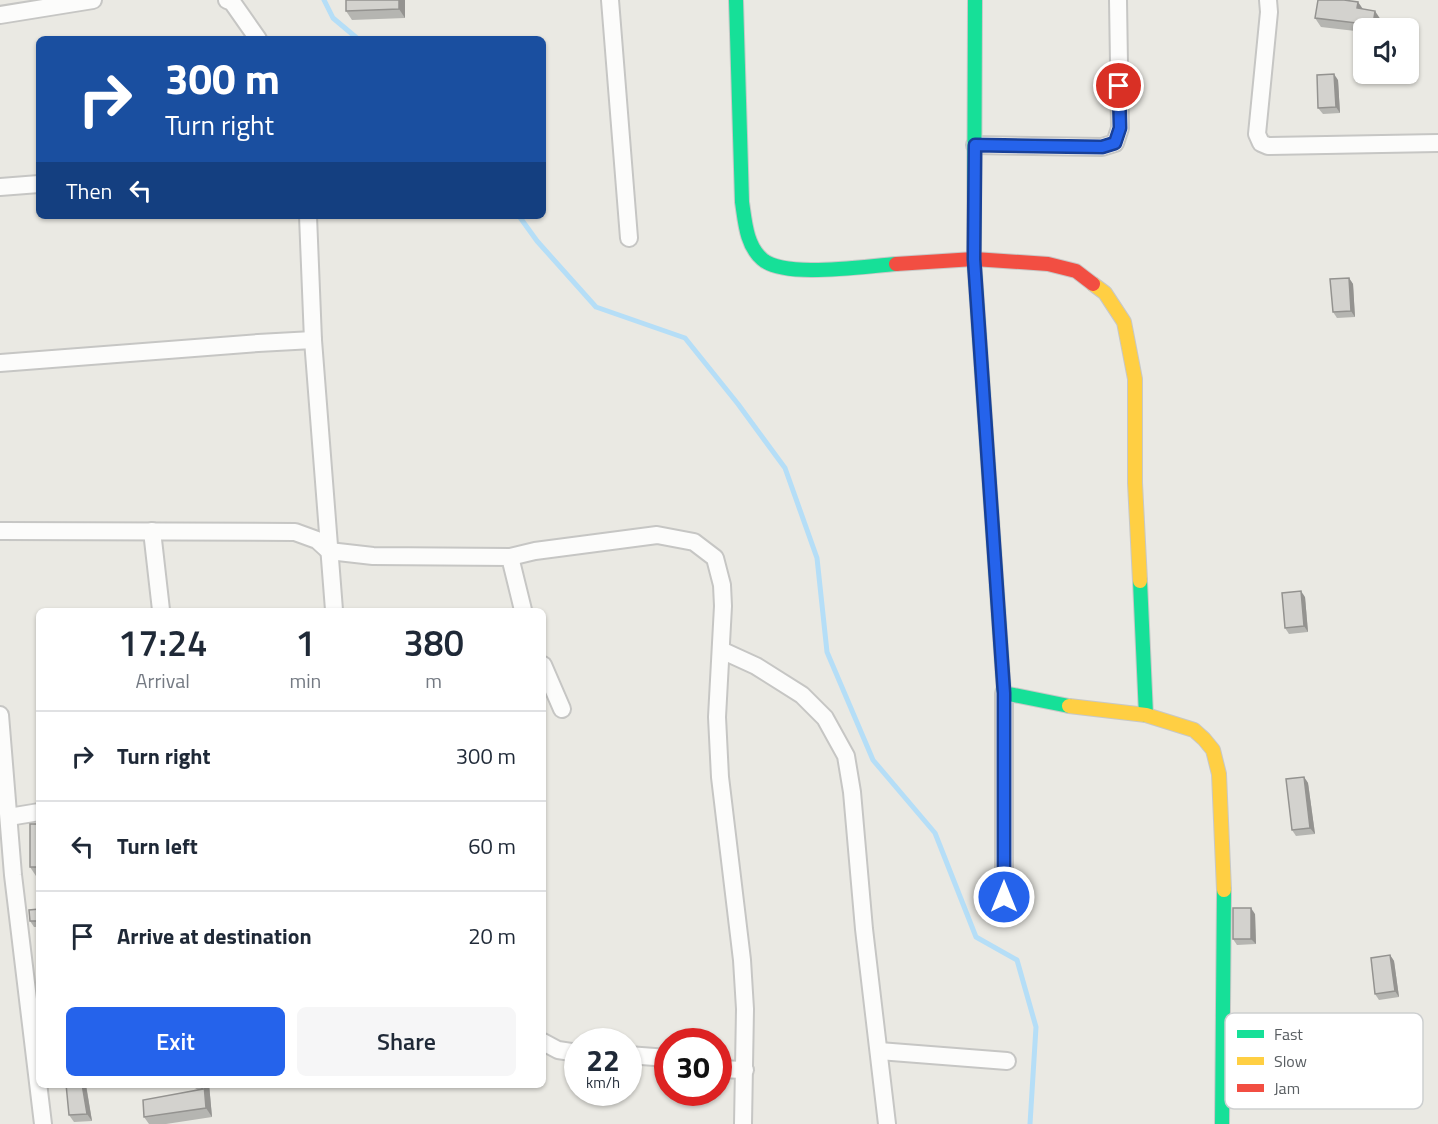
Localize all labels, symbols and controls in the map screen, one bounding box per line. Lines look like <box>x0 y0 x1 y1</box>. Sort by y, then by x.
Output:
map controls <box>1353 18 1419 84</box>
button: sound <box>1353 18 1419 84</box>
text: 300 m <box>165 46 280 110</box>
icon: right <box>66 60 144 138</box>
pin <box>1093 60 1144 111</box>
icon: arrive <box>1102 69 1135 102</box>
text: Turn right <box>165 104 274 145</box>
text: Then <box>66 174 112 208</box>
icon: left <box>124 174 157 207</box>
text: 17:24 <box>118 615 207 670</box>
text: 1 <box>295 615 315 670</box>
text: 380 <box>403 615 464 670</box>
text: Arrival <box>136 665 190 696</box>
text: min <box>289 665 321 696</box>
text: m <box>425 665 442 696</box>
text: Turn right <box>117 739 211 773</box>
text: 300 m <box>456 739 516 773</box>
icon: right <box>66 740 99 773</box>
text: Turn left <box>117 829 198 863</box>
text: 60 m <box>468 829 516 863</box>
icon: left <box>66 830 99 863</box>
position arrow <box>972 865 1036 929</box>
text: Arrive at destination <box>117 919 312 953</box>
text: 20 m <box>468 919 516 953</box>
icon: arrive <box>66 920 99 953</box>
button: Exit <box>66 1007 285 1076</box>
button: Share <box>297 1007 516 1076</box>
legend <box>1225 1013 1423 1109</box>
text: Fast <box>1274 1022 1303 1046</box>
speed limit sign: 30 <box>654 1028 732 1106</box>
text: 22 <box>586 1037 620 1083</box>
text: Slow <box>1274 1049 1307 1073</box>
text: km/h <box>586 1071 620 1094</box>
text: Jam <box>1274 1076 1300 1100</box>

